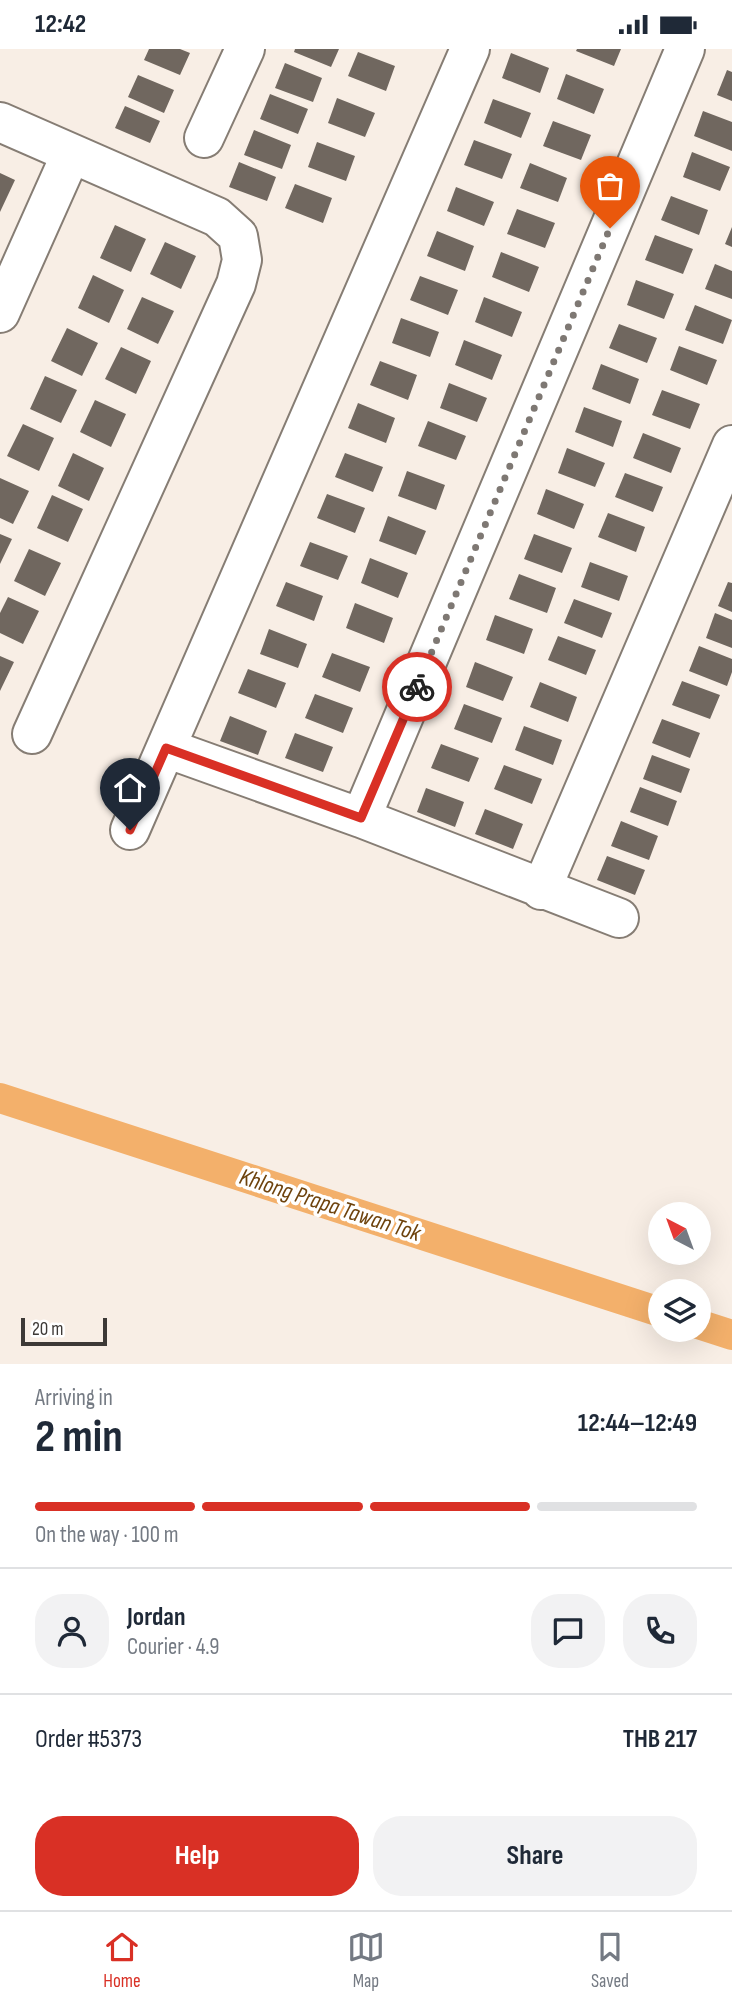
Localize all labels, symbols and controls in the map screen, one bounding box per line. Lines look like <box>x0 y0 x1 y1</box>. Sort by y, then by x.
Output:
text: 12:42 <box>35 9 86 40</box>
pin <box>580 156 640 228</box>
icon: bag <box>591 167 629 205</box>
courier <box>382 652 452 722</box>
icon: bike <box>398 668 436 706</box>
pin <box>100 758 160 830</box>
icon: home <box>111 769 149 807</box>
water label: Khlong Prapa Tawan Tok <box>236 1162 425 1248</box>
north arrow <box>648 1202 710 1265</box>
map controls <box>648 1202 711 1342</box>
button: layers <box>648 1279 711 1342</box>
scale bar <box>21 1315 107 1347</box>
text: 20 m <box>32 1318 64 1341</box>
text: Arriving in <box>35 1384 113 1412</box>
text: 12:44–12:49 <box>578 1408 697 1439</box>
text: 2 min <box>35 1410 123 1465</box>
text: On the way · 100 m <box>35 1521 179 1549</box>
button: person <box>35 1594 109 1668</box>
button: chat <box>531 1594 605 1668</box>
button: phone <box>623 1594 697 1668</box>
text: Jordan <box>127 1602 185 1633</box>
text: Courier · 4.9 <box>127 1633 219 1661</box>
text: Order #5373 <box>35 1724 142 1755</box>
text: THB 217 <box>623 1724 697 1755</box>
button: Help <box>35 1816 359 1896</box>
button: Share <box>373 1816 697 1896</box>
tab: Home <box>103 1928 141 1993</box>
tab: Map <box>347 1928 385 1993</box>
tab: Saved <box>591 1928 629 1993</box>

